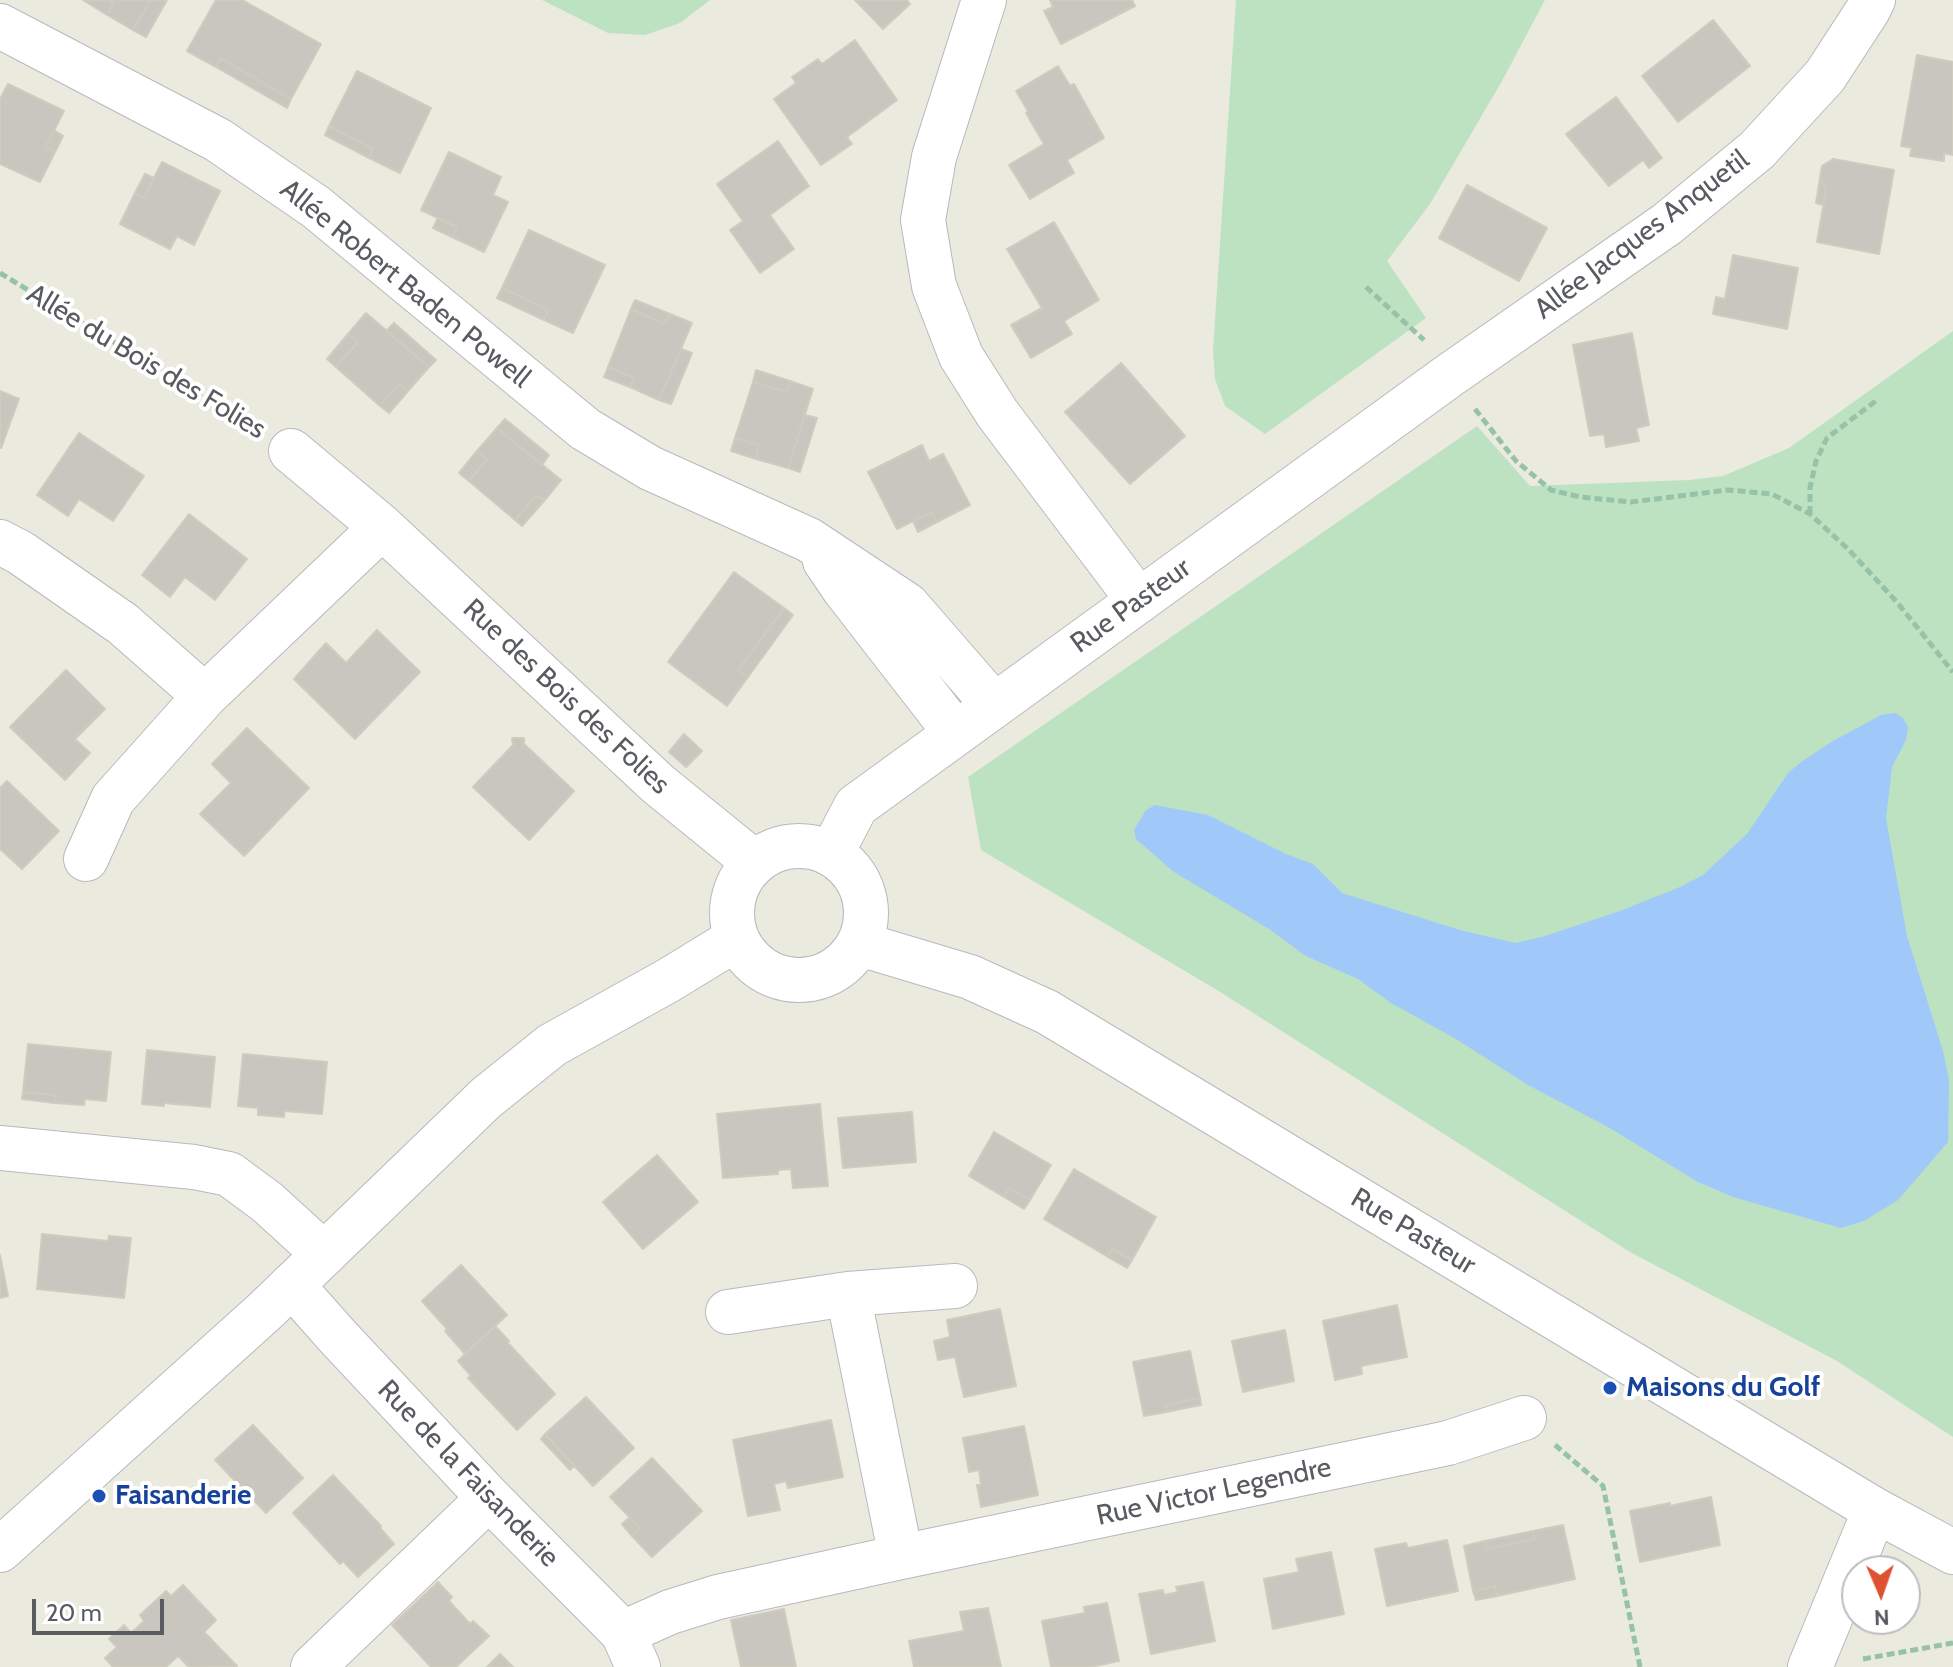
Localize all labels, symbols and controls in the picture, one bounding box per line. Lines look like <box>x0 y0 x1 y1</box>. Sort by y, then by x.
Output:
street label: Allée Jacques Anquetil <box>1528 143 1756 327</box>
street label: Allée Robert Baden Powell <box>273 173 537 395</box>
street label: Allée du Bois des Folies <box>21 277 271 447</box>
street label: Rue Pasteur <box>1065 551 1197 661</box>
street label: Rue des Bois des Folies <box>456 592 676 802</box>
street label: Rue Pasteur <box>1344 1182 1482 1282</box>
place label: Maisons du Golf <box>1626 1371 1820 1405</box>
street label: Rue de la Faisanderie <box>370 1374 566 1574</box>
marker: Maisons du Golf <box>1601 1379 1619 1397</box>
street label: Rue Victor Legendre <box>1094 1451 1334 1533</box>
place label: Faisanderie <box>115 1479 251 1513</box>
marker: Faisanderie <box>90 1487 108 1505</box>
north arrow <box>1841 1555 1921 1635</box>
scale bar <box>36 1583 168 1633</box>
text: 20 m <box>46 1598 102 1627</box>
text: N <box>1874 1604 1890 1631</box>

